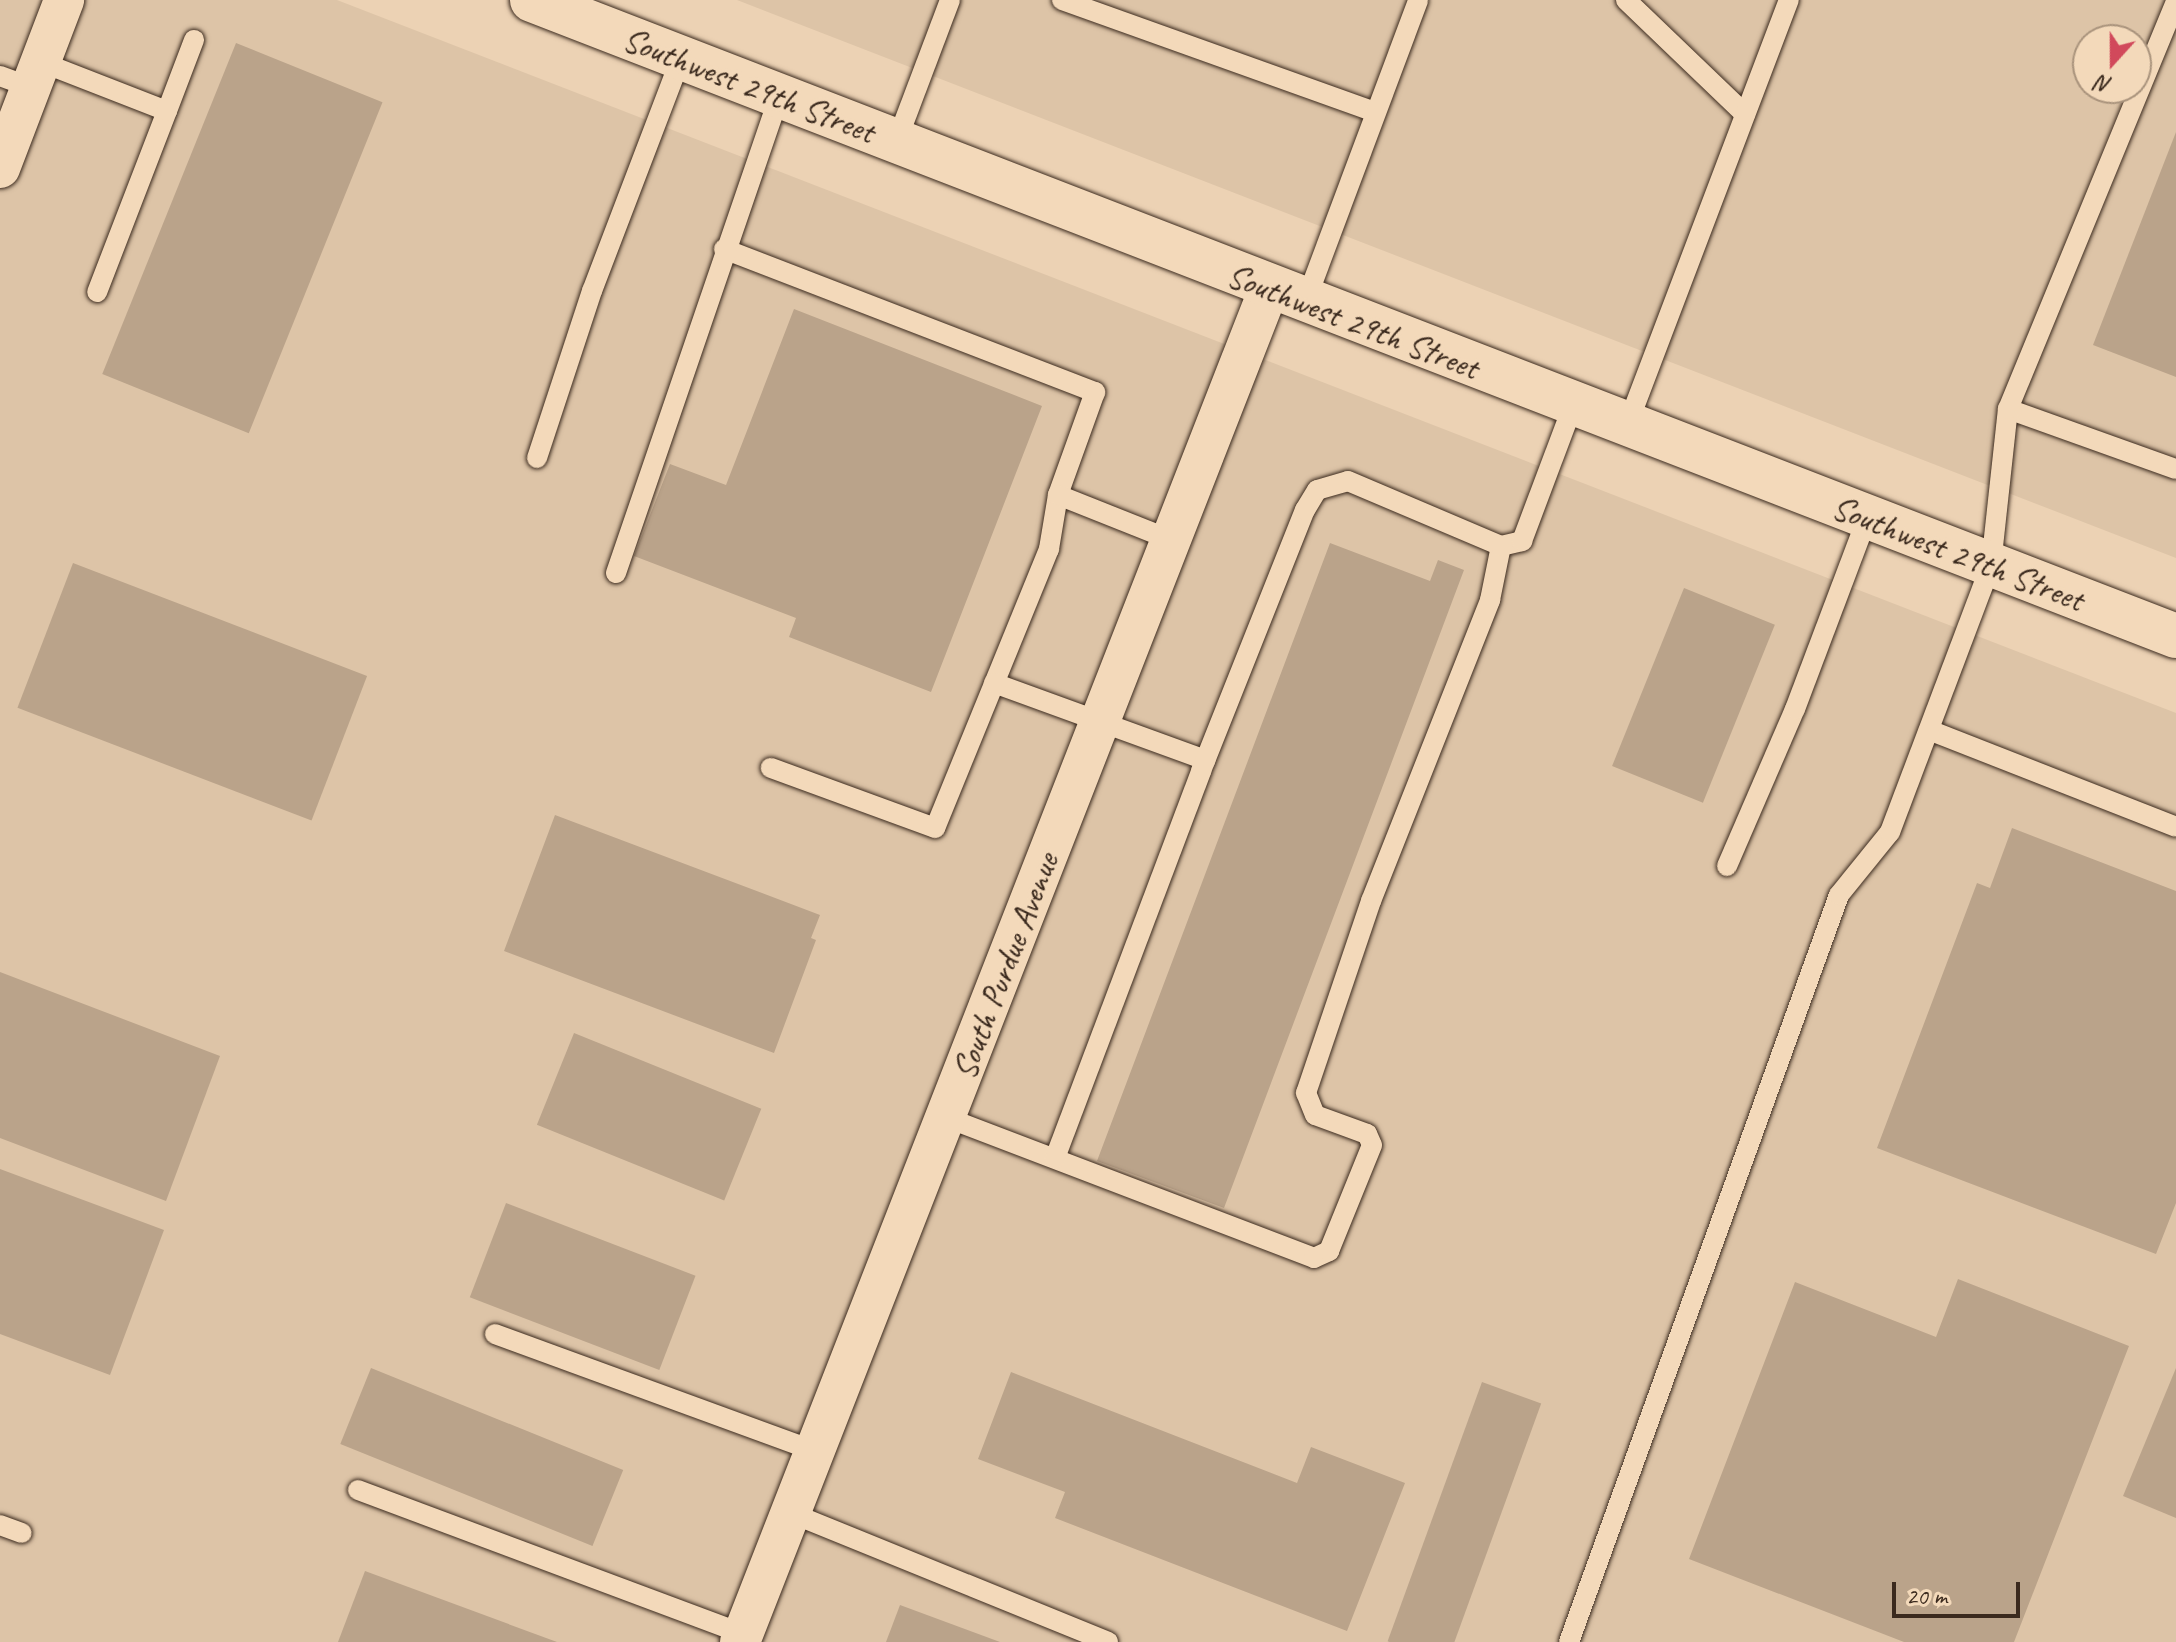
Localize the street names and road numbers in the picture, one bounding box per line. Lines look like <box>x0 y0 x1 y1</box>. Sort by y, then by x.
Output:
street label: Southwest 29th Street <box>617 18 881 152</box>
street label: Southwest 29th Street <box>1221 254 1485 388</box>
street label: Southwest 29th Street <box>1826 486 2090 620</box>
street label: South Purdue Avenue <box>943 847 1067 1085</box>

